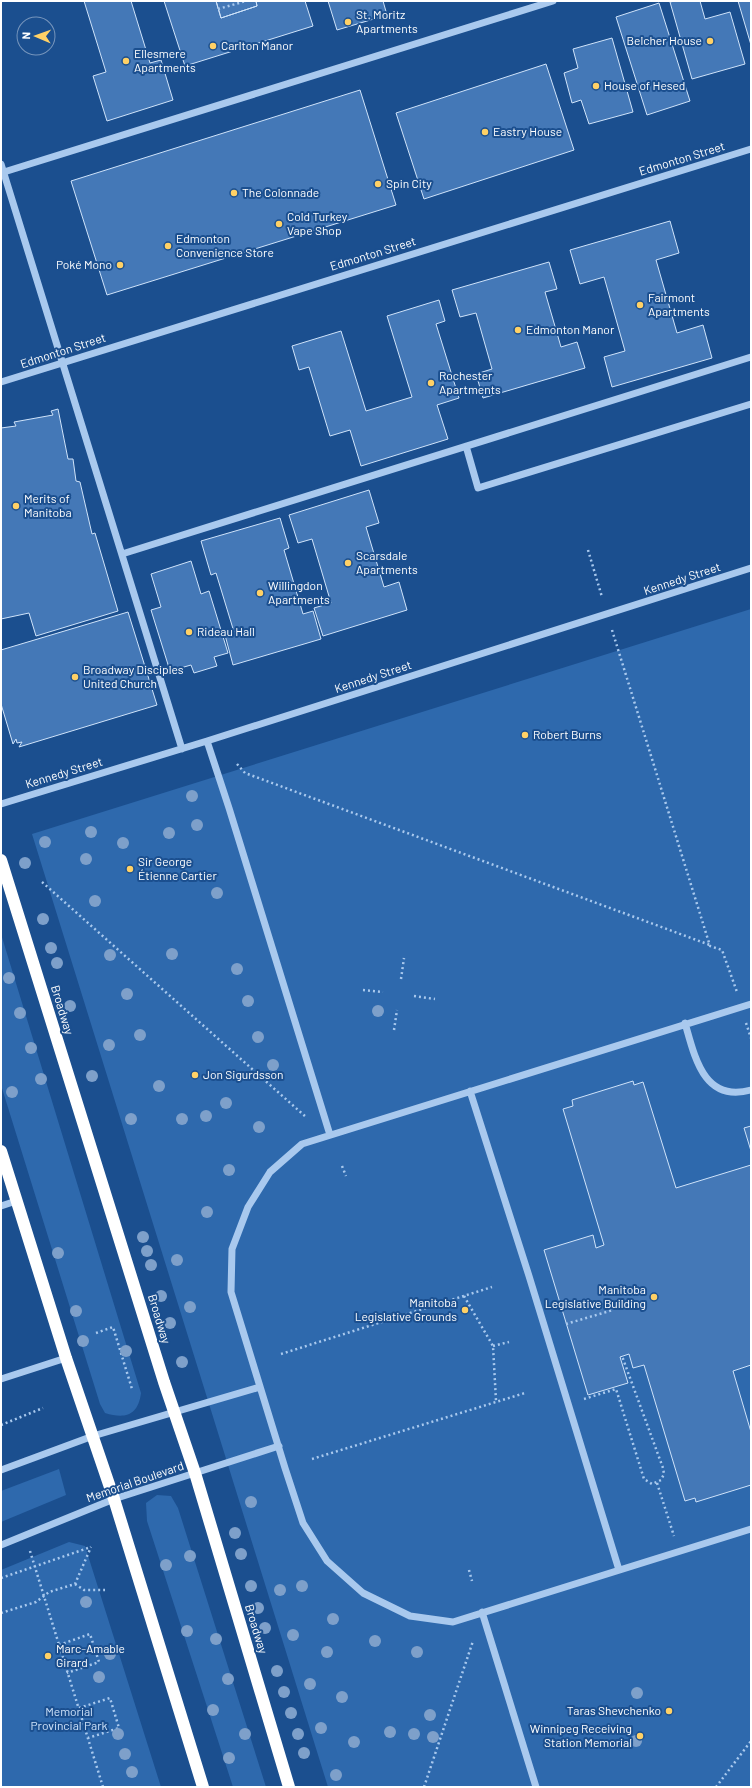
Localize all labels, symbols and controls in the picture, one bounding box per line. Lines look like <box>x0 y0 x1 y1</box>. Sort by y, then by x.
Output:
place label: St. Moritz Apartments <box>356 7 418 35</box>
north arrow <box>16 16 56 56</box>
marker: St. Moritz Apartments <box>343 17 353 27</box>
text: N <box>19 32 32 40</box>
place label: Belcher House <box>627 33 702 47</box>
marker: Belcher House <box>705 36 715 46</box>
place label: Carlton Manor <box>221 38 294 52</box>
marker: Carlton Manor <box>208 41 218 51</box>
place label: Ellesmere Apartments <box>134 46 196 74</box>
marker: Ellesmere Apartments <box>121 56 131 66</box>
place label: House of Hesed <box>604 78 685 92</box>
marker: House of Hesed <box>591 81 601 91</box>
place label: Eastry House <box>493 124 562 138</box>
marker: Eastry House <box>480 127 490 137</box>
street label: Edmonton Street <box>637 138 726 178</box>
place label: Spin City <box>386 176 432 190</box>
marker: Spin City <box>373 179 383 189</box>
place label: The Colonnade <box>242 185 319 199</box>
marker: The Colonnade <box>229 188 239 198</box>
place label: Cold Turkey Vape Shop <box>287 209 348 237</box>
marker: Cold Turkey Vape Shop <box>274 219 284 229</box>
place label: Edmonton Convenience Store <box>176 231 274 259</box>
street label: Edmonton Street <box>328 233 417 273</box>
marker: Edmonton Convenience Store <box>163 241 173 251</box>
place label: Poké Mono <box>56 257 112 271</box>
marker: Poké Mono <box>115 260 125 270</box>
place label: Fairmont Apartments <box>648 290 710 318</box>
marker: Fairmont Apartments <box>635 300 645 310</box>
place label: Edmonton Manor <box>526 322 615 336</box>
marker: Edmonton Manor <box>513 325 523 335</box>
street label: Edmonton Street <box>18 330 107 370</box>
place label: Rochester Apartments <box>439 368 501 396</box>
marker: Rochester Apartments <box>426 378 436 388</box>
place label: Merits of Manitoba <box>24 491 72 519</box>
marker: Merits of Manitoba <box>11 501 21 511</box>
place label: Scarsdale Apartments <box>356 548 418 576</box>
marker: Scarsdale Apartments <box>343 558 353 568</box>
street label: Kennedy Street <box>641 559 722 597</box>
place label: Willingdon Apartments <box>268 578 330 606</box>
marker: Willingdon Apartments <box>255 588 265 598</box>
place label: Rideau Hall <box>197 624 255 638</box>
marker: Rideau Hall <box>184 627 194 637</box>
street label: Kennedy Street <box>332 657 413 695</box>
place label: Broadway Disciples United Church <box>83 662 184 690</box>
marker: Broadway Disciples United Church <box>70 672 80 682</box>
place label: Robert Burns <box>533 727 602 741</box>
marker: Robert Burns <box>520 730 530 740</box>
street label: Kennedy Street <box>23 754 104 790</box>
place label: Sir George Étienne Cartier <box>138 854 217 882</box>
marker: Sir George Étienne Cartier <box>125 864 135 874</box>
street label: Broadway <box>49 983 77 1037</box>
place label: Jon Sigurdsson <box>203 1067 284 1081</box>
marker: Jon Sigurdsson <box>190 1070 200 1080</box>
place label: Manitoba Legislative Building <box>545 1282 646 1310</box>
street label: Broadway <box>146 1292 174 1346</box>
marker: Manitoba Legislative Building <box>649 1292 659 1302</box>
place label: Manitoba Legislative Grounds <box>355 1295 457 1323</box>
marker: Manitoba Legislative Grounds <box>460 1305 470 1315</box>
street label: Memorial Boulevard <box>84 1458 185 1504</box>
street label: Broadway <box>243 1602 271 1656</box>
place label: Marc-Amable Girard <box>56 1641 125 1669</box>
marker: Marc-Amable Girard <box>43 1651 53 1661</box>
place label: Taras Shevchenko <box>567 1703 661 1717</box>
park label: Memorial Provincial Park <box>30 1704 108 1732</box>
marker: Taras Shevchenko <box>664 1706 674 1716</box>
place label: Winnipeg Receiving Station Memorial <box>530 1721 632 1749</box>
marker: Winnipeg Receiving Station Memorial <box>635 1731 645 1741</box>

